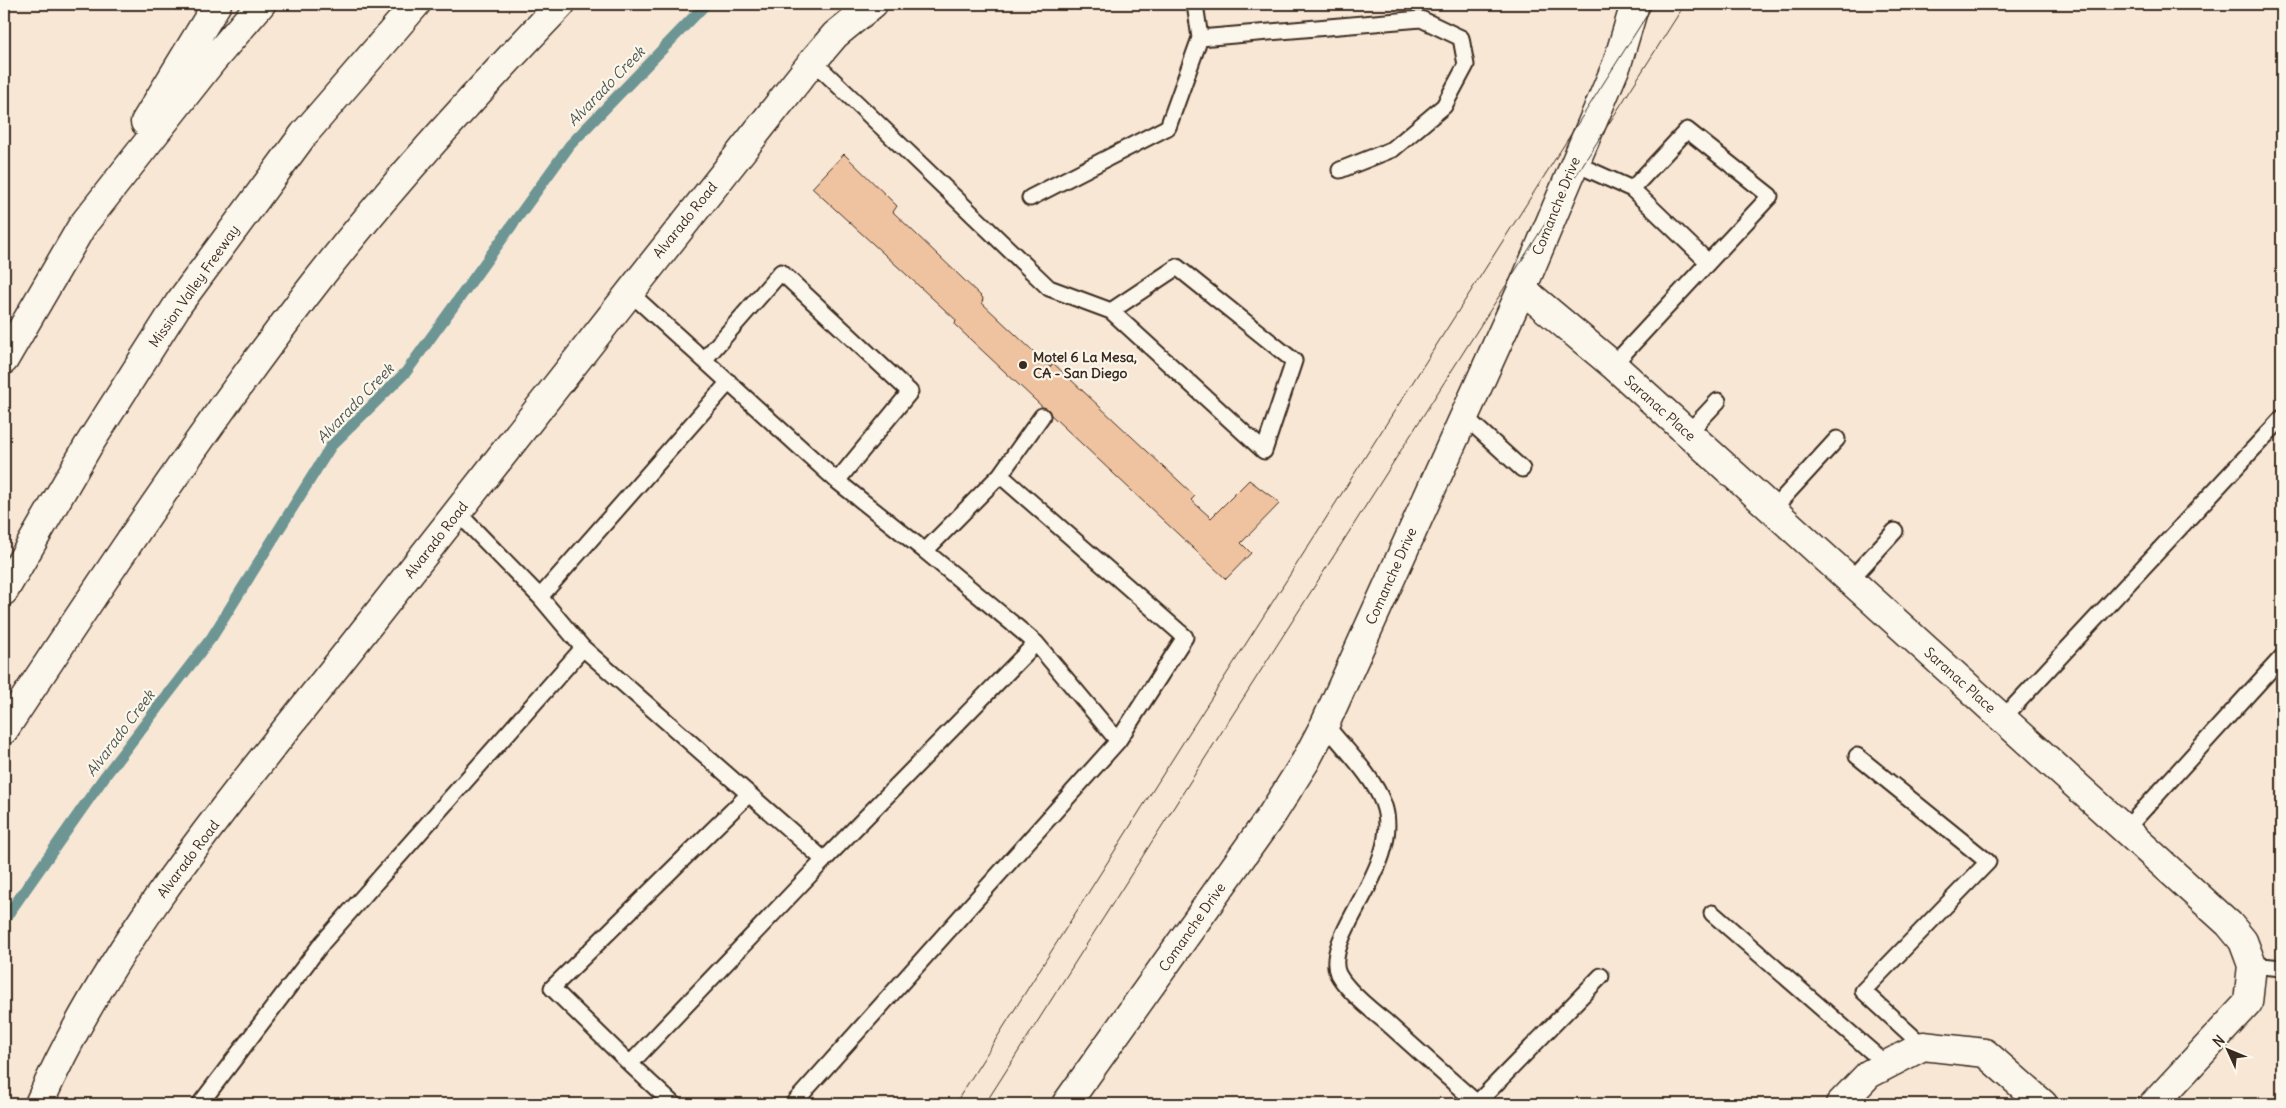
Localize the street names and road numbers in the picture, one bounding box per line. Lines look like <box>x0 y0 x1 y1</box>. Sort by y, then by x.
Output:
street label: Comanche Drive <box>1528 154 1584 258</box>
street label: Alvarado Road <box>649 178 721 262</box>
street label: Mission Valley Freeway <box>145 221 243 351</box>
street label: Saranac Place <box>1621 371 1699 445</box>
street label: Alvarado Road <box>400 498 472 582</box>
street label: Comanche Drive <box>1362 525 1420 627</box>
street label: Saranac Place <box>1921 643 1999 717</box>
street label: Alvarado Road <box>153 817 223 901</box>
street label: Comanche Drive <box>1155 879 1229 975</box>

